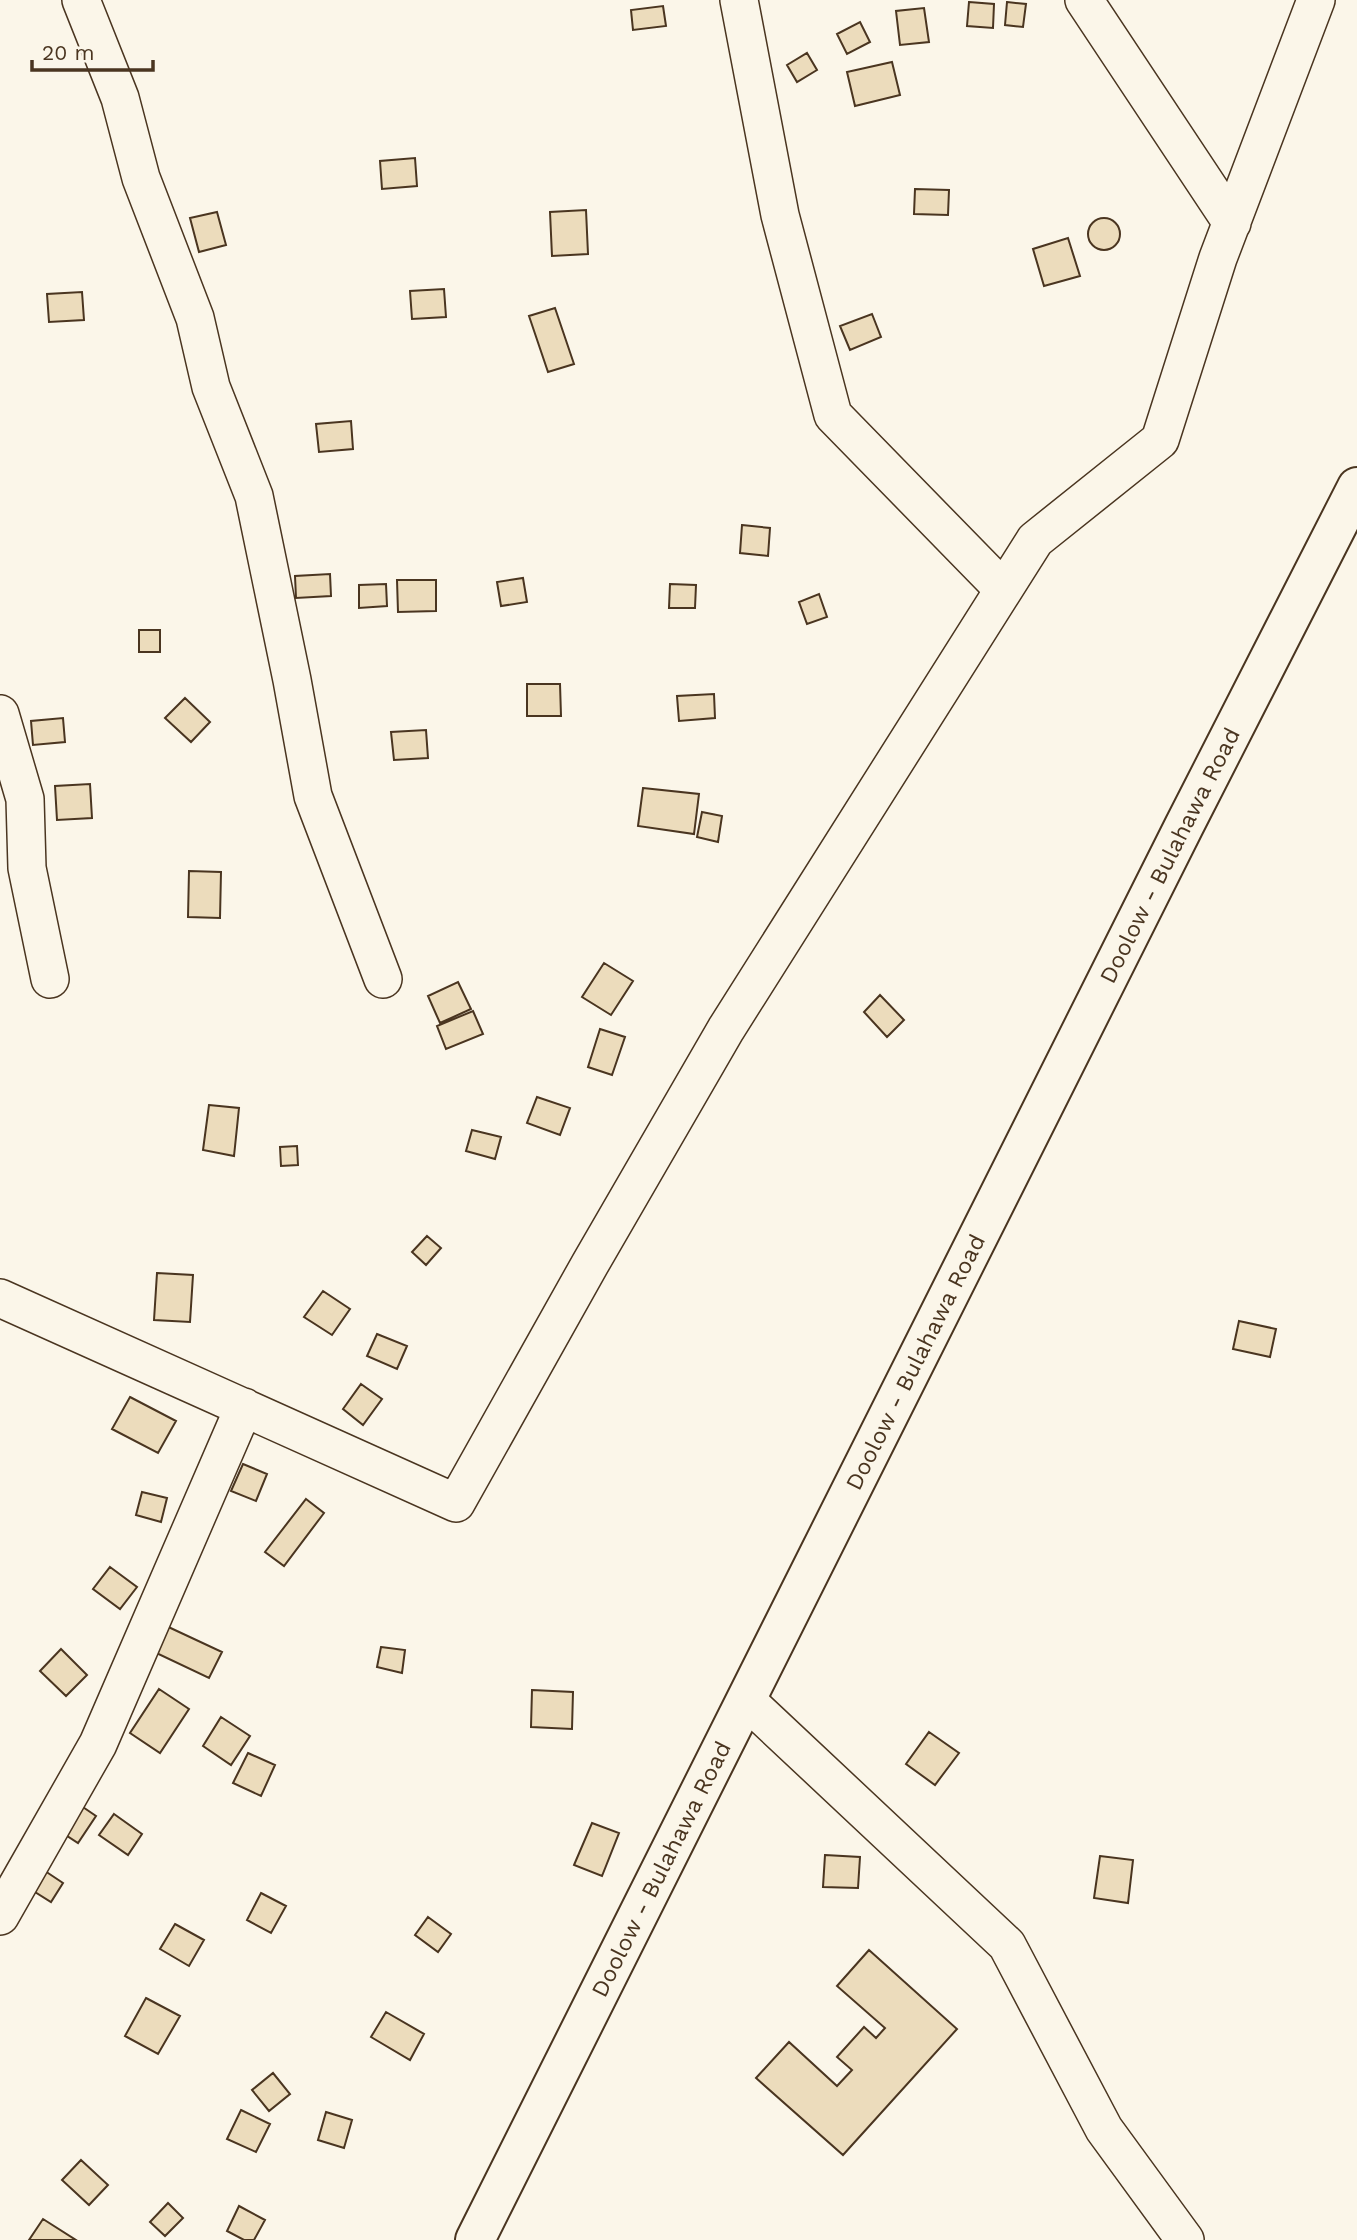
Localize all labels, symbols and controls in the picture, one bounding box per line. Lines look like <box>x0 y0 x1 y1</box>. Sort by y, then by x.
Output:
scale bar <box>32 28 152 72</box>
text: 20 m <box>42 40 94 65</box>
street label: Doolow - Bulahawa Road <box>1094 723 1246 988</box>
street label: Doolow - Bulahawa Road <box>840 1230 991 1495</box>
street label: Doolow - Bulahawa Road <box>586 1737 737 2002</box>

